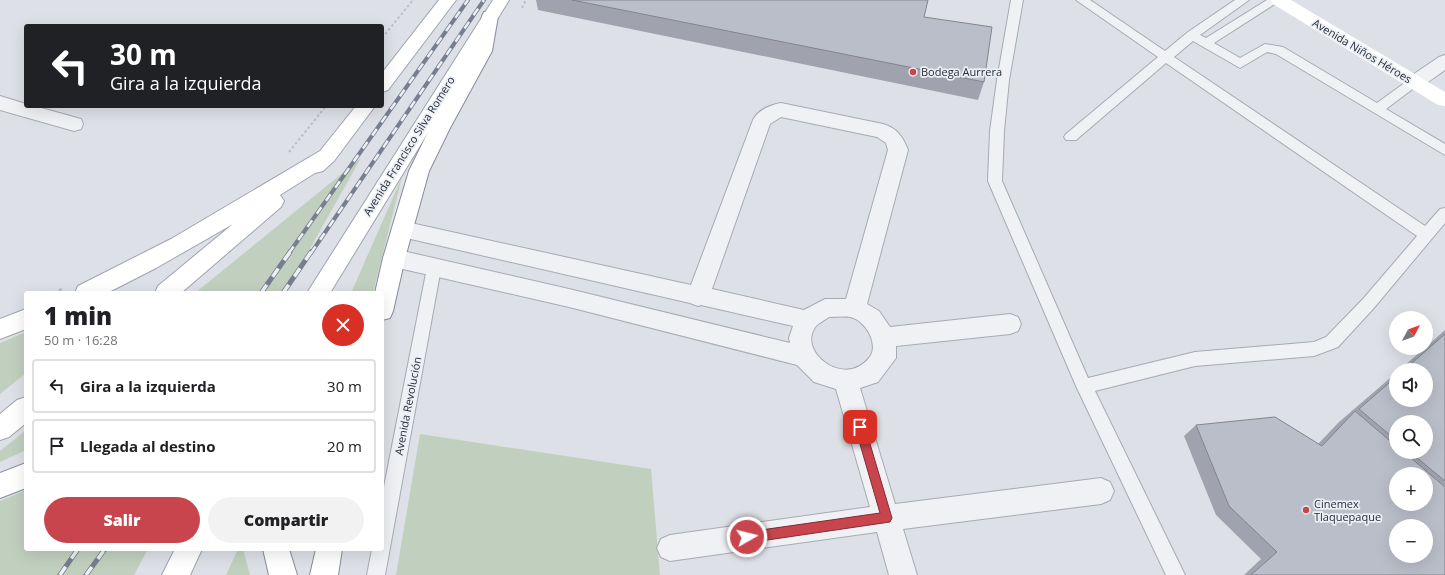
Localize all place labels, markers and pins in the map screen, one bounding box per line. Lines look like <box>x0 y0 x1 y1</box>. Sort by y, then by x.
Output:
place label: Bodega Aurrera <box>921 64 1002 79</box>
marker: Bodega Aurrera <box>908 67 918 77</box>
pin <box>843 410 877 444</box>
place label: Cinemex Tlaquepaque <box>1314 496 1381 524</box>
marker: Cinemex Tlaquepaque <box>1301 505 1311 515</box>

